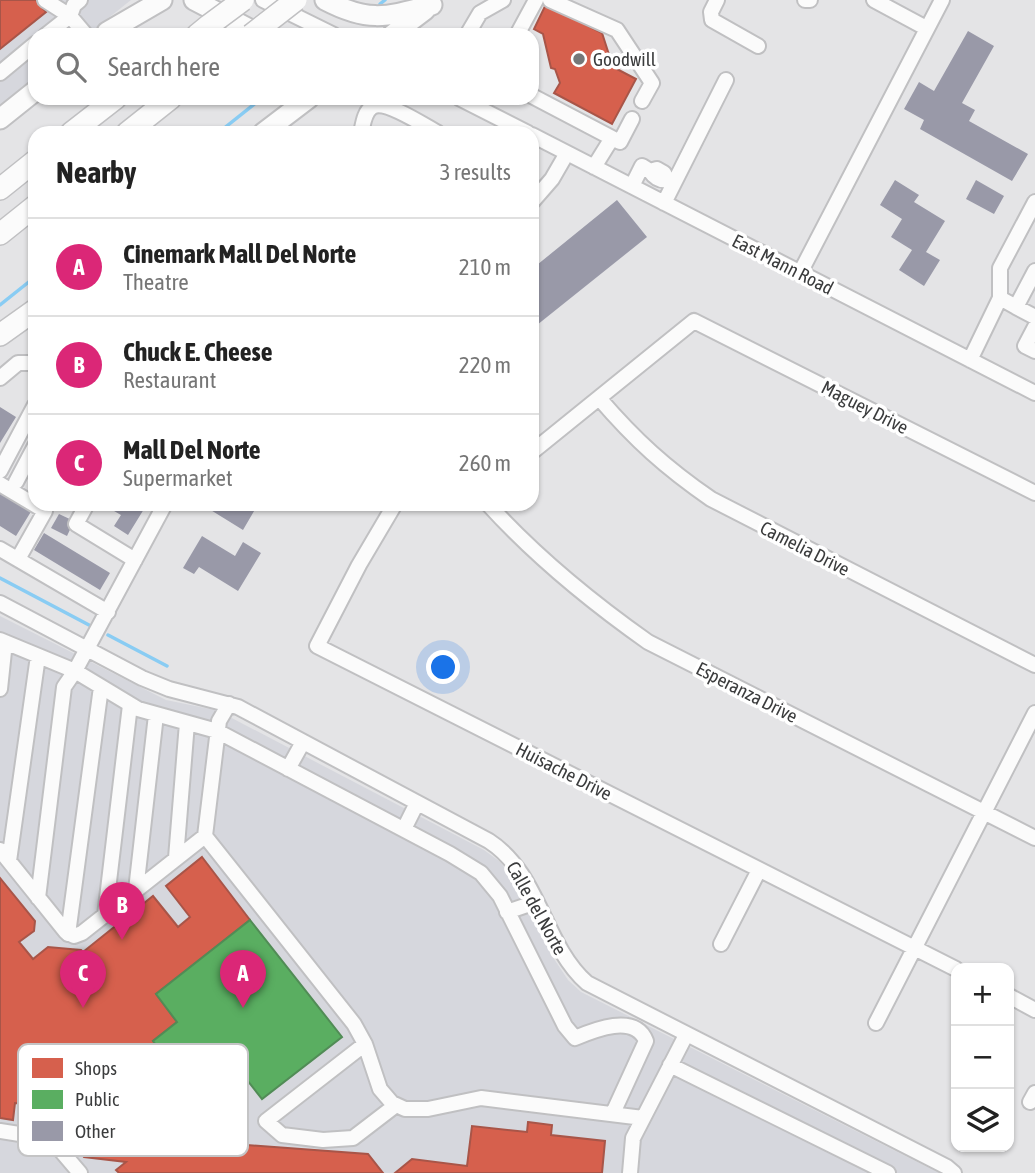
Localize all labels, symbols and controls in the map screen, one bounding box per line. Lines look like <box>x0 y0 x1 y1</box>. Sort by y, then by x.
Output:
search box <box>28 28 539 105</box>
icon: search <box>52 48 90 86</box>
place label: Goodwill <box>593 48 656 70</box>
marker: Goodwill <box>571 51 587 67</box>
text: Search here <box>108 52 220 82</box>
text: Nearby <box>56 155 136 189</box>
text: 3 results <box>440 159 511 185</box>
street label: East Mann Road <box>729 229 837 299</box>
text: Cinemark Mall Del Norte <box>123 239 356 269</box>
text: A <box>73 254 85 280</box>
text: 210 m <box>459 254 511 280</box>
text: Theatre <box>123 269 189 295</box>
text: Chuck E. Cheese <box>123 337 273 367</box>
text: B <box>74 352 84 378</box>
text: 220 m <box>459 352 511 378</box>
text: Restaurant <box>123 367 216 393</box>
street label: Maguey Drive <box>818 376 912 438</box>
text: Mall Del Norte <box>123 435 261 465</box>
text: C <box>74 450 84 476</box>
text: 260 m <box>459 450 511 476</box>
text: Supermarket <box>123 465 233 491</box>
street label: Camelia Drive <box>757 516 853 580</box>
your location <box>426 650 460 684</box>
street label: Esperanza Drive <box>693 657 801 727</box>
street label: Huisache Drive <box>512 737 616 805</box>
street label: Calle del Norte <box>502 858 572 958</box>
pin: B <box>99 882 145 940</box>
pin: C <box>60 950 106 1008</box>
pin: A <box>220 950 266 1008</box>
map controls <box>951 963 1014 1152</box>
button: + <box>951 963 1014 1026</box>
button: − <box>951 1026 1014 1089</box>
legend <box>18 1044 248 1156</box>
text: Shops <box>75 1057 117 1079</box>
text: Public <box>75 1088 120 1110</box>
button: layers <box>951 1089 1014 1152</box>
text: Other <box>75 1120 115 1142</box>

